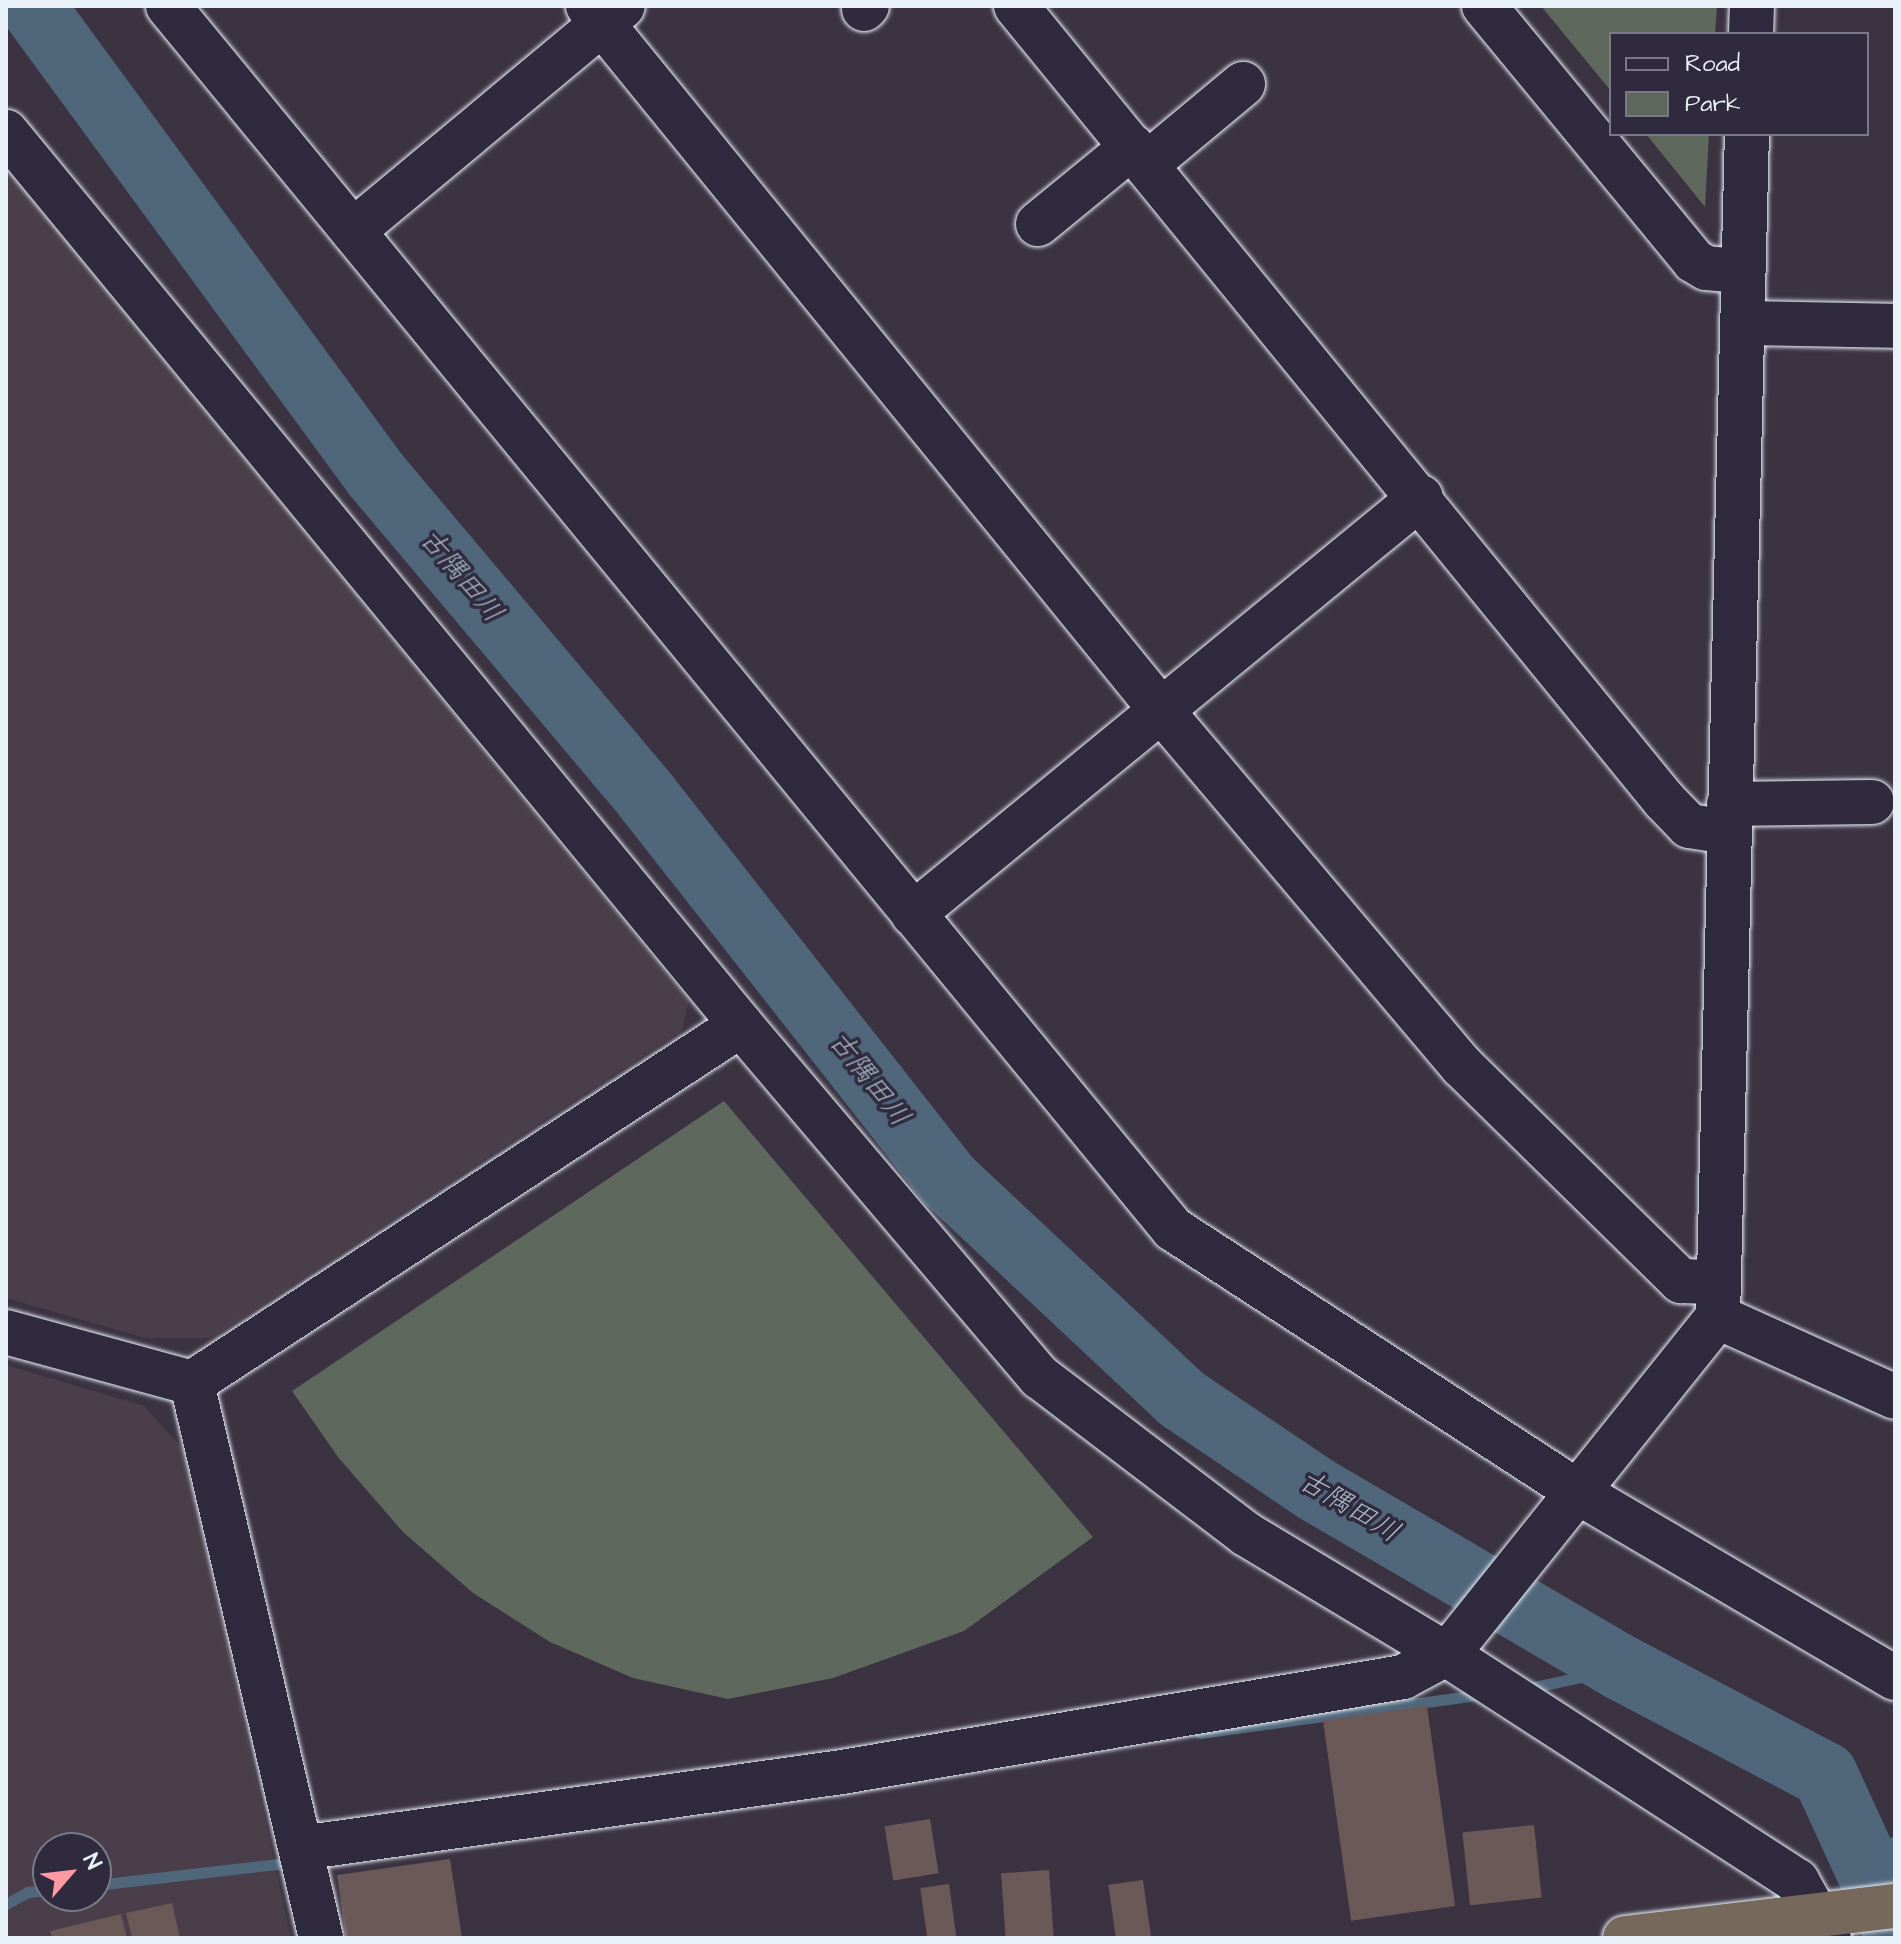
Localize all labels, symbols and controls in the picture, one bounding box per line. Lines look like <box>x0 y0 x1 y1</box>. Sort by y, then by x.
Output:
legend <box>1609 32 1869 136</box>
text: Road <box>1685 47 1740 81</box>
text: Park <box>1685 87 1741 121</box>
water label: 古隅田川 <box>412 522 510 630</box>
water label: 古隅田川 <box>821 1025 917 1133</box>
water label: 古隅田川 <box>1292 1464 1406 1550</box>
north arrow <box>32 1832 112 1912</box>
text: N <box>75 1848 109 1875</box>

